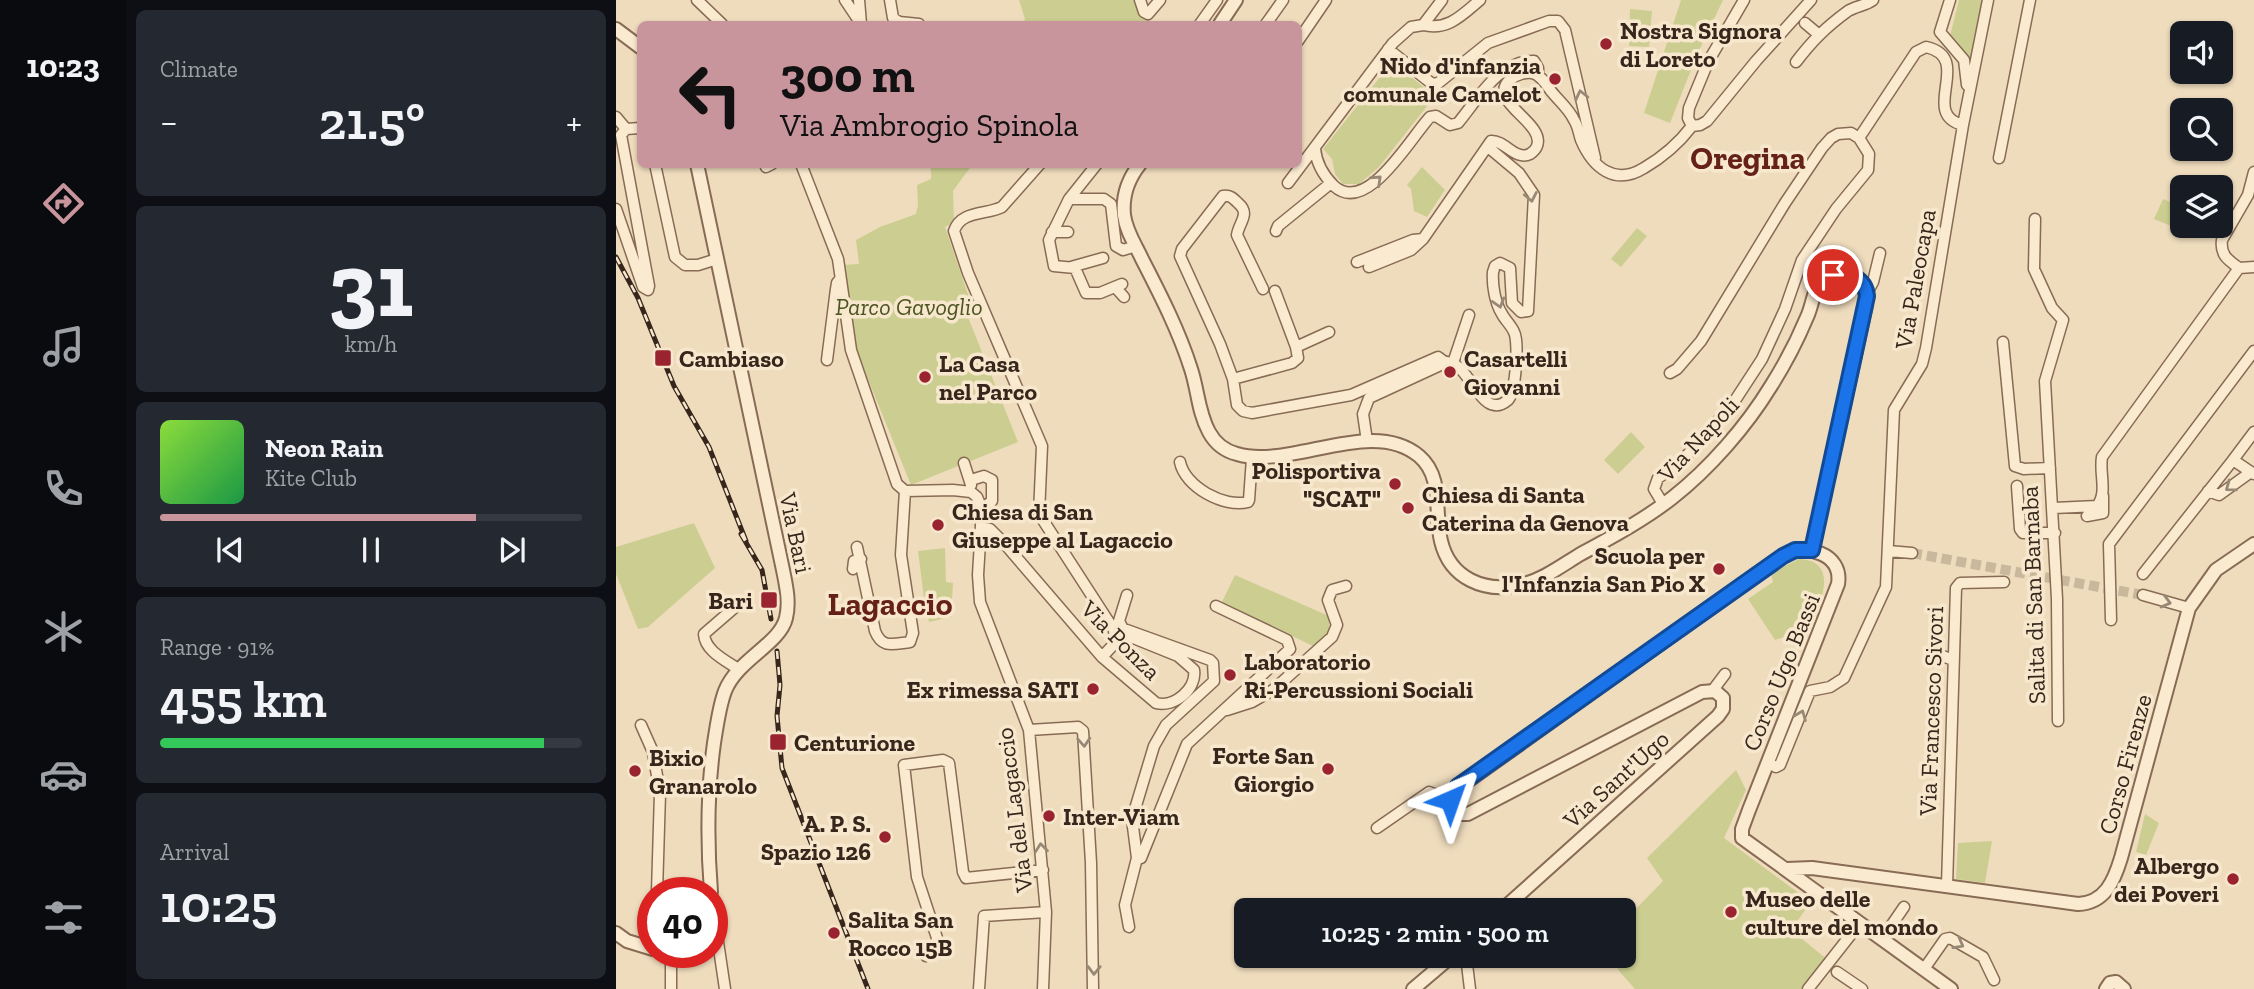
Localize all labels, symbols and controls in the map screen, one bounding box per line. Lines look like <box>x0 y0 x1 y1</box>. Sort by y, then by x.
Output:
place label: Nostra Signora di Loreto <box>1620 16 1782 73</box>
map controls <box>2170 21 2233 238</box>
button: sound <box>2170 21 2233 84</box>
marker: Nostra Signora di Loreto <box>1598 36 1614 52</box>
text: 300 m <box>780 46 915 105</box>
text: 10:23 <box>26 47 100 85</box>
icon: left <box>665 49 756 140</box>
place label: Nido d'infanzia comunale Camelot <box>1344 51 1541 108</box>
text: Climate <box>160 55 238 83</box>
marker: Nido d'infanzia comunale Camelot <box>1547 71 1563 87</box>
one-way arrow <box>1575 89 1589 101</box>
text: 21.5° <box>319 90 425 152</box>
button: search <box>2170 98 2233 161</box>
text: − <box>160 99 178 145</box>
text: + <box>566 99 582 145</box>
text: Via Ambrogio Spinola <box>780 106 1079 144</box>
district label: Oregina <box>1690 139 1806 177</box>
one-way arrow <box>1369 175 1382 188</box>
button: layers <box>2170 175 2233 238</box>
icon: directions <box>39 179 88 228</box>
one-way arrow <box>1523 190 1538 202</box>
street label: Via Paleocapa <box>1888 206 1942 352</box>
text: 31 <box>328 230 414 339</box>
pin <box>1803 245 1863 305</box>
icon: arrive <box>1814 256 1852 294</box>
park label: Parco Gavoglio <box>835 292 983 321</box>
one-way arrow <box>1490 297 1505 309</box>
icon: music <box>39 322 88 371</box>
text: km/h <box>345 330 397 358</box>
place label: Cambiaso <box>679 344 784 373</box>
place label: Casartelli Giovanni <box>1464 344 1567 401</box>
marker: Cambiaso <box>653 348 673 368</box>
place label: La Casa nel Parco <box>939 349 1037 406</box>
marker: Casartelli Giovanni <box>1442 364 1458 380</box>
marker: La Casa nel Parco <box>917 369 933 385</box>
street label: Via Napoli <box>1651 390 1745 488</box>
text: Neon Rain <box>265 432 383 464</box>
place label: Polisportiva "SCAT" <box>1252 456 1381 513</box>
icon: phone <box>39 464 88 513</box>
text: Kite Club <box>265 464 357 492</box>
marker: Polisportiva "SCAT" <box>1387 476 1403 492</box>
one-way arrow <box>2225 479 2238 492</box>
place label: Chiesa di Santa Caterina da Genova <box>1422 480 1629 537</box>
street label: Salita di San Barnaba <box>2015 485 2051 705</box>
street label: Via Bari <box>773 489 819 576</box>
place label: Chiesa di San Giuseppe al Lagaccio <box>952 497 1173 554</box>
marker: Chiesa di Santa Caterina da Genova <box>1400 500 1416 516</box>
marker: Chiesa di San Giuseppe al Lagaccio <box>930 517 946 533</box>
icon: previous <box>211 531 249 569</box>
icon: pause <box>352 531 390 569</box>
icon: next <box>493 531 531 569</box>
place label: Scuola per l'Infanzia San Pio X <box>1502 541 1705 598</box>
marker: Scuola per l'Infanzia San Pio X <box>1711 561 1727 577</box>
district label: Lagaccio <box>828 585 953 623</box>
place label: Bari <box>708 586 753 615</box>
street label: Corso Ugo Bassi <box>1736 589 1826 755</box>
marker: Bari <box>759 590 779 610</box>
street label: Via Ponza <box>1074 593 1167 686</box>
one-way arrow <box>2160 593 2172 608</box>
street label: Via Francesco Sivori <box>1913 606 1949 817</box>
icon: climate <box>39 607 88 656</box>
text: Range · 91% <box>160 633 274 661</box>
place label: Laboratorio Ri-Percussioni Sociali <box>1244 647 1473 704</box>
marker: Laboratorio Ri-Percussioni Sociali <box>1222 667 1238 683</box>
text: 455 km <box>160 668 327 730</box>
place label: Ex rimessa SATI <box>907 675 1079 704</box>
marker: Ex rimessa SATI <box>1085 681 1101 697</box>
street label: Corso Firenze <box>2092 691 2158 837</box>
one-way arrow <box>1792 710 1806 722</box>
street label: Via Sant'Ugo <box>1556 724 1675 835</box>
street label: Via del Lagaccio <box>990 726 1039 895</box>
place label: Centurione <box>794 728 915 757</box>
marker: Centurione <box>768 732 788 752</box>
one-way arrow <box>1076 737 1091 748</box>
place label: Forte San Giorgio <box>1212 741 1314 798</box>
place label: Bixio Granarolo <box>649 743 757 800</box>
icon: car <box>39 750 88 799</box>
marker: Forte San Giorgio <box>1320 761 1336 777</box>
marker: Bixio Granarolo <box>627 763 643 779</box>
position arrow <box>1413 763 1487 837</box>
place label: Inter-Viam <box>1063 802 1180 831</box>
marker: Inter-Viam <box>1041 808 1057 824</box>
place label: A. P. S. Spazio 126 <box>761 809 871 866</box>
marker: A. P. S. Spazio 126 <box>877 829 893 845</box>
text: Arrival <box>160 838 229 866</box>
one-way arrow <box>1034 842 1049 853</box>
place label: Albergo dei Poveri <box>2114 851 2219 908</box>
marker: Albergo dei Poveri <box>2225 871 2241 887</box>
text: 10:25 <box>160 873 277 935</box>
speed limit sign: 40 <box>637 877 728 968</box>
place label: Museo delle culture del mondo <box>1745 884 1939 941</box>
icon: filters <box>39 893 88 942</box>
marker: Museo delle culture del mondo <box>1723 904 1739 920</box>
place label: Salita San Rocco 15B <box>848 905 953 962</box>
text: 10:25 · 2 min · 500 m <box>1321 917 1549 949</box>
marker: Salita San Rocco 15B <box>826 925 842 941</box>
one-way arrow <box>1952 935 1964 949</box>
one-way arrow <box>1086 964 1101 975</box>

